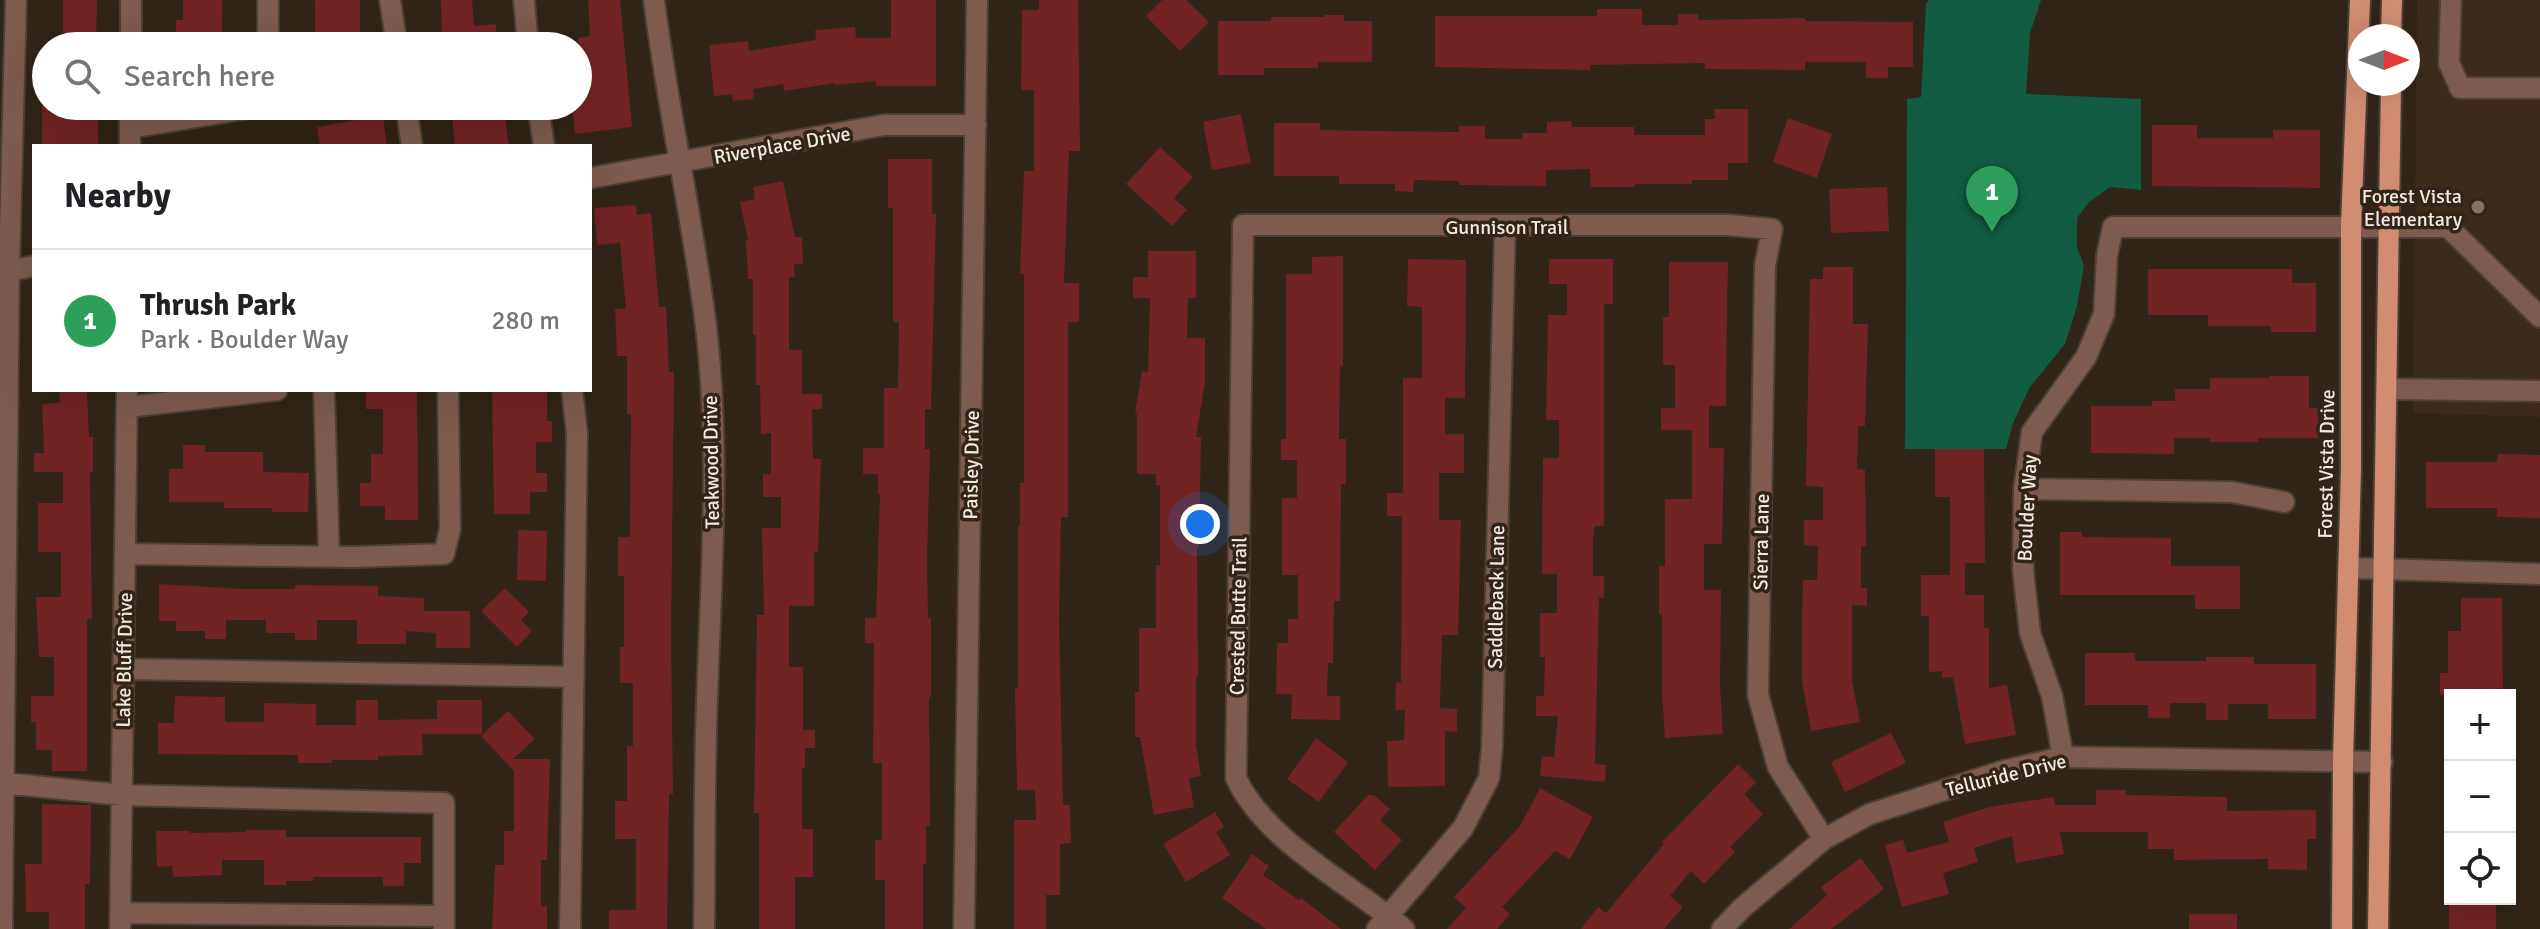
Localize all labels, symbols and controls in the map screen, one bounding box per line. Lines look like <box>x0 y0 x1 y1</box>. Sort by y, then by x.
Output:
north arrow <box>2348 24 2420 96</box>
search box <box>32 32 592 120</box>
icon: search <box>60 54 104 98</box>
text: Search here <box>124 58 275 95</box>
street label: Riverplace Drive <box>712 121 852 170</box>
pin: 1 <box>1966 166 2018 232</box>
text: Nearby <box>64 175 171 217</box>
place label: Forest Vista Elementary <box>2362 184 2463 232</box>
marker: Forest Vista Elementary <box>2469 198 2487 216</box>
street label: Gunnison Trail <box>1445 215 1569 240</box>
text: Thrush Park <box>140 287 296 324</box>
text: 1 <box>83 305 97 337</box>
text: 280 m <box>491 305 560 337</box>
text: Park · Boulder Way <box>140 324 349 356</box>
street label: Forest Vista Drive <box>2313 389 2340 539</box>
street label: Teakwood Drive <box>698 395 725 529</box>
street label: Paisley Drive <box>958 410 985 520</box>
street label: Boulder Way <box>2012 453 2043 562</box>
street label: Sierra Lane <box>1748 493 1775 591</box>
your location <box>1180 504 1220 544</box>
street label: Saddleback Lane <box>1483 525 1510 669</box>
street label: Crested Butte Trail <box>1225 536 1252 695</box>
street label: Lake Bluff Drive <box>111 592 138 728</box>
map controls <box>2444 689 2516 905</box>
button: + <box>2444 689 2516 761</box>
street label: Telluride Drive <box>1943 748 2069 803</box>
button: − <box>2444 761 2516 833</box>
button: locate <box>2444 833 2516 905</box>

